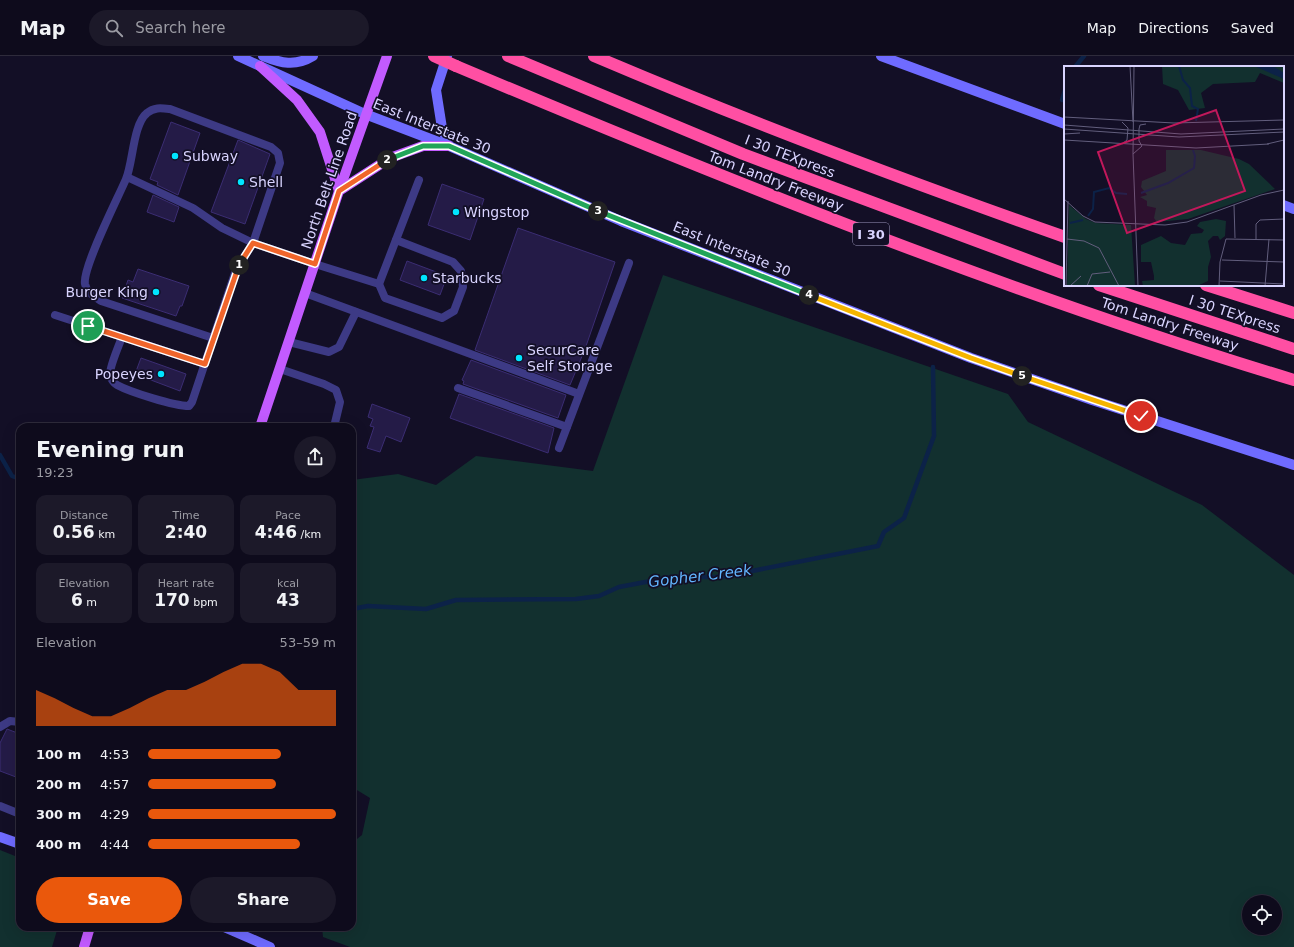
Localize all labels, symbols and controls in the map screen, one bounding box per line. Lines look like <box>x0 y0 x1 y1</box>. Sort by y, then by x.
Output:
search box <box>89 10 369 46</box>
text: Map <box>20 17 65 39</box>
icon: search <box>103 17 125 39</box>
text: Search here <box>135 19 225 37</box>
text: Map <box>1087 20 1116 36</box>
text: Directions <box>1138 20 1209 36</box>
text: Saved <box>1231 20 1274 36</box>
inset map <box>1064 66 1284 286</box>
street label: East Interstate 30 <box>371 95 493 157</box>
street label: North Belt Line Road <box>298 109 360 251</box>
street label: I 30 TEXpress <box>743 131 837 181</box>
street label: Tom Landry Freeway <box>705 147 846 214</box>
place label: Subway <box>183 148 238 164</box>
pin: 2 <box>377 150 397 170</box>
marker: Subway <box>170 151 180 161</box>
text: 2 <box>383 153 391 166</box>
place label: Shell <box>249 174 283 190</box>
marker: Shell <box>236 177 246 187</box>
pin: 3 <box>588 201 608 221</box>
place label: Wingstop <box>464 204 530 220</box>
text: 3 <box>594 204 602 217</box>
marker: Wingstop <box>451 207 461 217</box>
street label: East Interstate 30 <box>671 218 793 280</box>
road number: I 30 <box>853 223 889 245</box>
pin: 1 <box>229 255 249 275</box>
text: 1 <box>235 258 243 271</box>
place label: Starbucks <box>432 270 502 286</box>
marker: Starbucks <box>419 273 429 283</box>
place label: Burger King <box>65 284 148 300</box>
pin: 4 <box>799 285 819 305</box>
marker: Burger King <box>151 287 161 297</box>
text: 4 <box>805 288 813 301</box>
street label: I 30 TEXpress <box>1187 292 1283 336</box>
street label: Tom Landry Freeway <box>1098 294 1241 354</box>
pin <box>71 309 105 343</box>
icon: arrive <box>77 315 99 337</box>
place label: SecurCare Self Storage <box>527 342 613 374</box>
marker: SecurCare Self Storage <box>514 353 524 363</box>
place label: Popeyes <box>95 366 153 382</box>
pin: 5 <box>1012 366 1032 386</box>
marker: Popeyes <box>156 369 166 379</box>
text: 5 <box>1018 369 1026 382</box>
pin <box>1124 399 1158 433</box>
icon: check <box>1130 405 1152 427</box>
button: share <box>294 436 336 478</box>
text: Evening run <box>36 437 185 462</box>
text: 19:23 <box>36 465 73 480</box>
text: Distance <box>60 509 108 522</box>
text: Time <box>173 509 199 522</box>
text: Pace <box>275 509 301 522</box>
text: 0.56 <box>53 522 95 542</box>
text: 2:40 <box>165 522 207 542</box>
text: 4:46 <box>255 522 297 542</box>
text: km <box>95 528 115 541</box>
text: /km <box>297 528 321 541</box>
water label: Gopher Creek <box>647 561 754 591</box>
text: Elevation <box>58 577 110 590</box>
text: Heart rate <box>158 577 214 590</box>
text: kcal <box>277 577 299 590</box>
text: 6 <box>71 590 83 610</box>
text: 170 <box>154 590 190 610</box>
text: 43 <box>276 590 300 610</box>
text: m <box>83 596 97 609</box>
text: bpm <box>190 596 218 609</box>
text: Elevation <box>36 635 96 650</box>
text: 53–59 m <box>280 635 336 650</box>
text: 100 m <box>36 747 81 762</box>
text: 4:53 <box>100 747 129 762</box>
text: 200 m <box>36 777 81 792</box>
text: 4:57 <box>100 777 129 792</box>
text: 300 m <box>36 807 81 822</box>
text: 4:29 <box>100 807 129 822</box>
text: 400 m <box>36 837 81 852</box>
text: 4:44 <box>100 837 129 852</box>
button: Save <box>36 877 182 923</box>
button: Share <box>190 877 336 923</box>
map controls <box>1242 895 1282 935</box>
button: locate <box>1242 895 1282 935</box>

